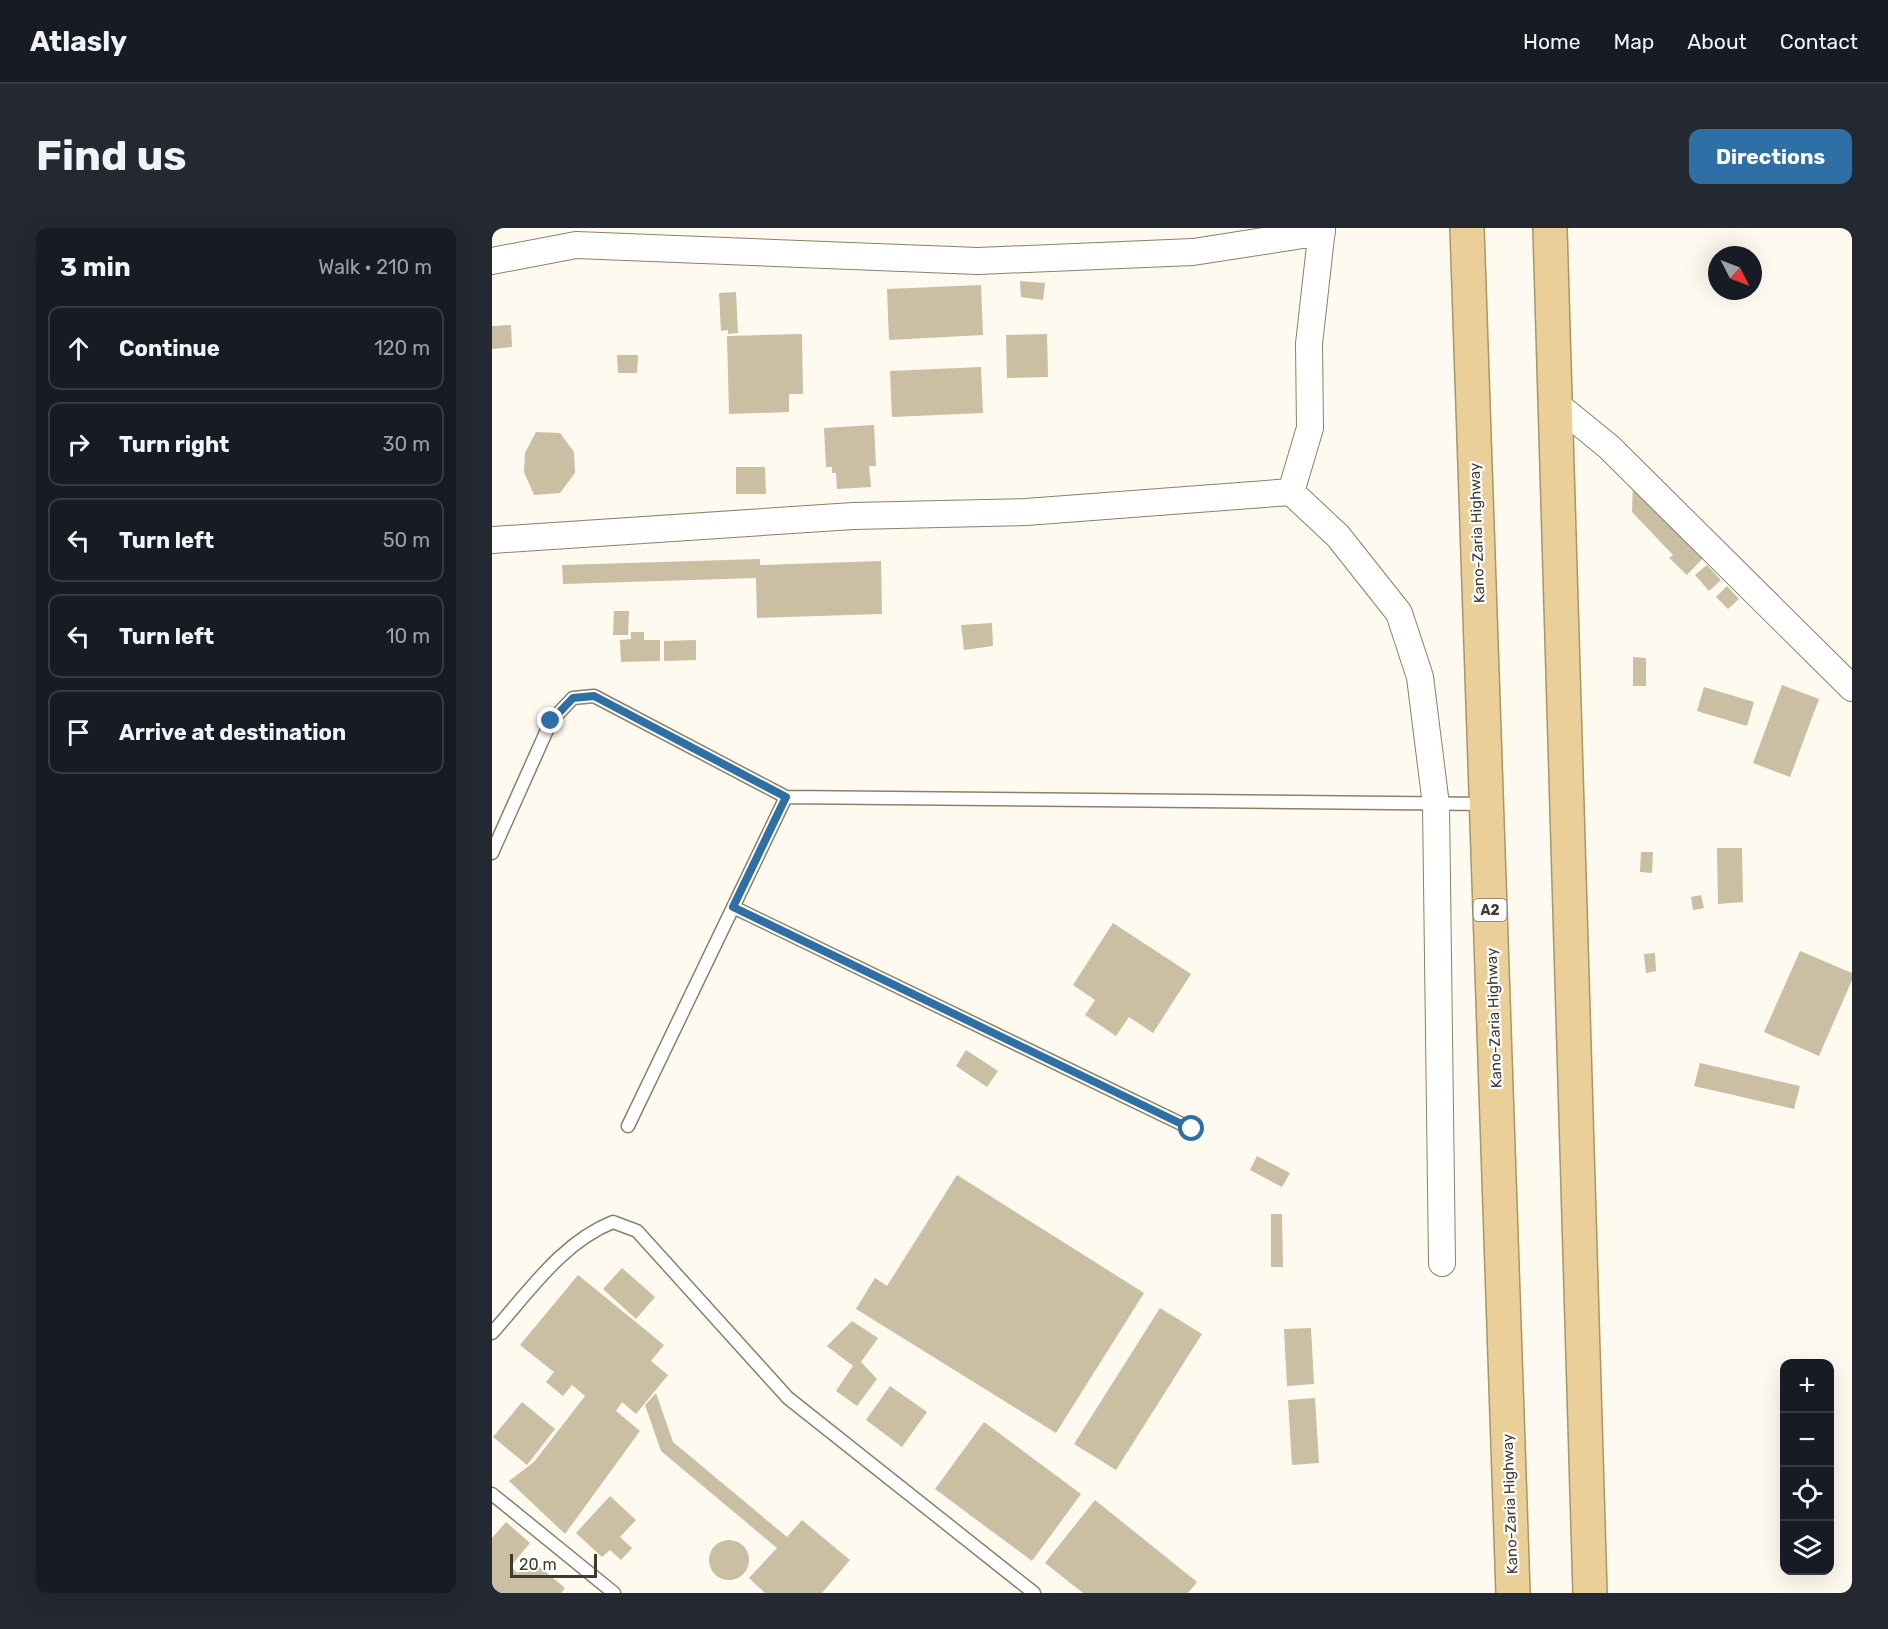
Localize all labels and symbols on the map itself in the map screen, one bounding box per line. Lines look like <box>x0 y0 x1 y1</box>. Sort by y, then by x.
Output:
north arrow <box>1708 246 1762 300</box>
street label: Kano-Zaria Highway <box>1466 462 1488 604</box>
route end <box>537 707 563 733</box>
road number: A2 <box>1474 899 1506 921</box>
street label: Kano-Zaria Highway <box>1483 947 1505 1089</box>
route start <box>1178 1115 1204 1141</box>
street label: Kano-Zaria Highway <box>1499 1433 1521 1575</box>
scale bar <box>510 1551 597 1578</box>

